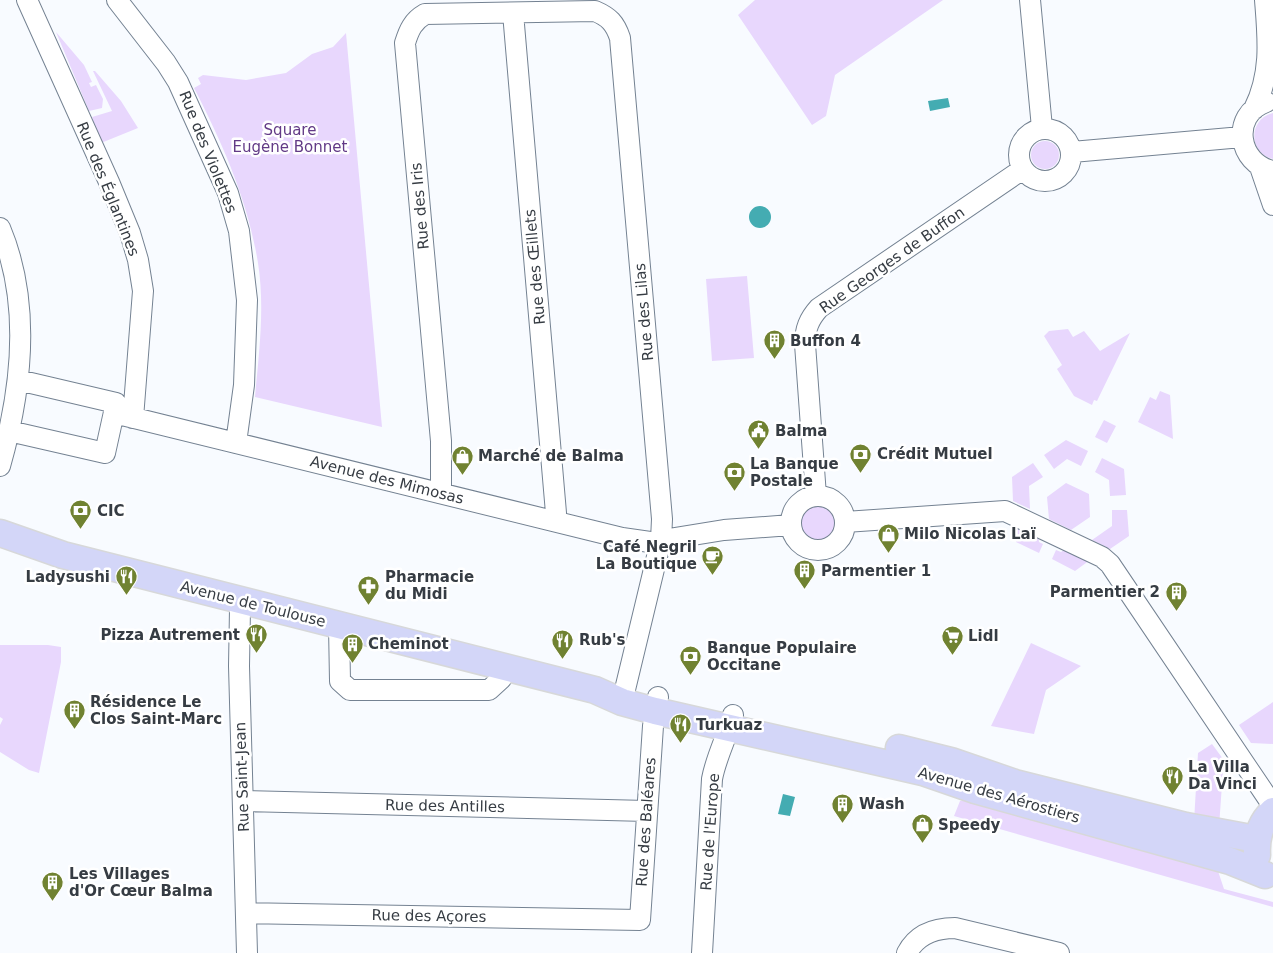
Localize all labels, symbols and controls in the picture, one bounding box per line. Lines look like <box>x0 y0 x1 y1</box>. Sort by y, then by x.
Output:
street label: Rue des Violettes <box>175 88 241 216</box>
street label: Rue des Églantines <box>73 119 144 259</box>
park label: Square Eugène Bonnet <box>233 121 348 156</box>
street label: Rue des Iris <box>407 162 433 250</box>
street label: Rue Georges de Buffon <box>816 203 968 317</box>
street label: Rue des Œillets <box>521 208 549 326</box>
street label: Rue des Lilas <box>631 262 657 362</box>
building icon: Buffon 4 <box>762 329 786 360</box>
place label: Buffon 4 <box>790 332 861 350</box>
public building icon: Balma <box>747 419 771 450</box>
place label: Balma <box>775 422 827 440</box>
bank icon: Crédit Mutuel <box>849 442 873 473</box>
shop icon: Marché de Balma <box>450 444 474 475</box>
place label: Crédit Mutuel <box>877 445 993 463</box>
place label: Marché de Balma <box>478 447 624 465</box>
street label: Avenue des Mimosas <box>308 452 466 508</box>
place label: La Banque Postale <box>750 455 839 490</box>
bank icon: La Banque Postale <box>722 461 746 492</box>
bank icon: CIC <box>69 499 93 530</box>
place label: CIC <box>97 502 125 520</box>
shop icon: Milo Nicolas Laï <box>876 522 900 553</box>
place label: Milo Nicolas Laï <box>904 525 1036 543</box>
place label: Café Negril La Boutique <box>596 538 697 573</box>
cafe icon: Café Negril La Boutique <box>701 544 725 575</box>
building icon: Parmentier 1 <box>793 559 817 590</box>
place label: Parmentier 1 <box>821 562 931 580</box>
restaurant icon: Ladysushi <box>114 565 138 596</box>
place label: Ladysushi <box>25 568 110 586</box>
place label: Pharmacie du Midi <box>385 568 474 603</box>
pharmacy icon: Pharmacie du Midi <box>357 574 381 605</box>
street label: Avenue de Toulouse <box>178 577 328 631</box>
building icon: Parmentier 2 <box>1164 580 1188 611</box>
place label: Parmentier 2 <box>1050 583 1160 601</box>
restaurant icon: Pizza Autrement <box>244 623 268 654</box>
supermarket icon: Lidl <box>940 624 964 655</box>
place label: Pizza Autrement <box>100 626 240 644</box>
place label: Lidl <box>968 627 999 645</box>
restaurant icon: Rub's <box>551 628 575 659</box>
place label: Rub's <box>579 631 626 649</box>
building icon: Cheminot <box>340 632 364 663</box>
place label: Cheminot <box>368 635 449 653</box>
place label: Banque Populaire Occitane <box>707 639 857 674</box>
bank icon: Banque Populaire Occitane <box>679 645 703 676</box>
place label: Résidence Le Clos Saint-Marc <box>90 693 222 728</box>
building icon: Résidence Le Clos Saint-Marc <box>62 699 86 730</box>
restaurant icon: Turkuaz <box>668 713 692 744</box>
place label: Turkuaz <box>696 716 762 734</box>
street label: Rue Saint-Jean <box>231 722 253 832</box>
street label: Rue des Baléares <box>633 757 660 887</box>
place label: La Villa Da Vinci <box>1188 758 1257 793</box>
street label: Avenue des Aérostiers <box>916 763 1082 827</box>
restaurant icon: La Villa Da Vinci <box>1160 764 1184 795</box>
street label: Rue de l'Europe <box>697 773 723 891</box>
building icon: Wash <box>831 792 855 823</box>
place label: Wash <box>859 795 905 813</box>
street label: Rue des Antilles <box>385 796 505 816</box>
shop icon: Speedy <box>910 813 934 844</box>
place label: Speedy <box>938 816 1001 834</box>
place label: Les Villages d'Or Cœur Balma <box>69 865 213 900</box>
building icon: Les Villages d'Or Cœur Balma <box>41 871 65 902</box>
street label: Rue des Açores <box>371 906 487 926</box>

